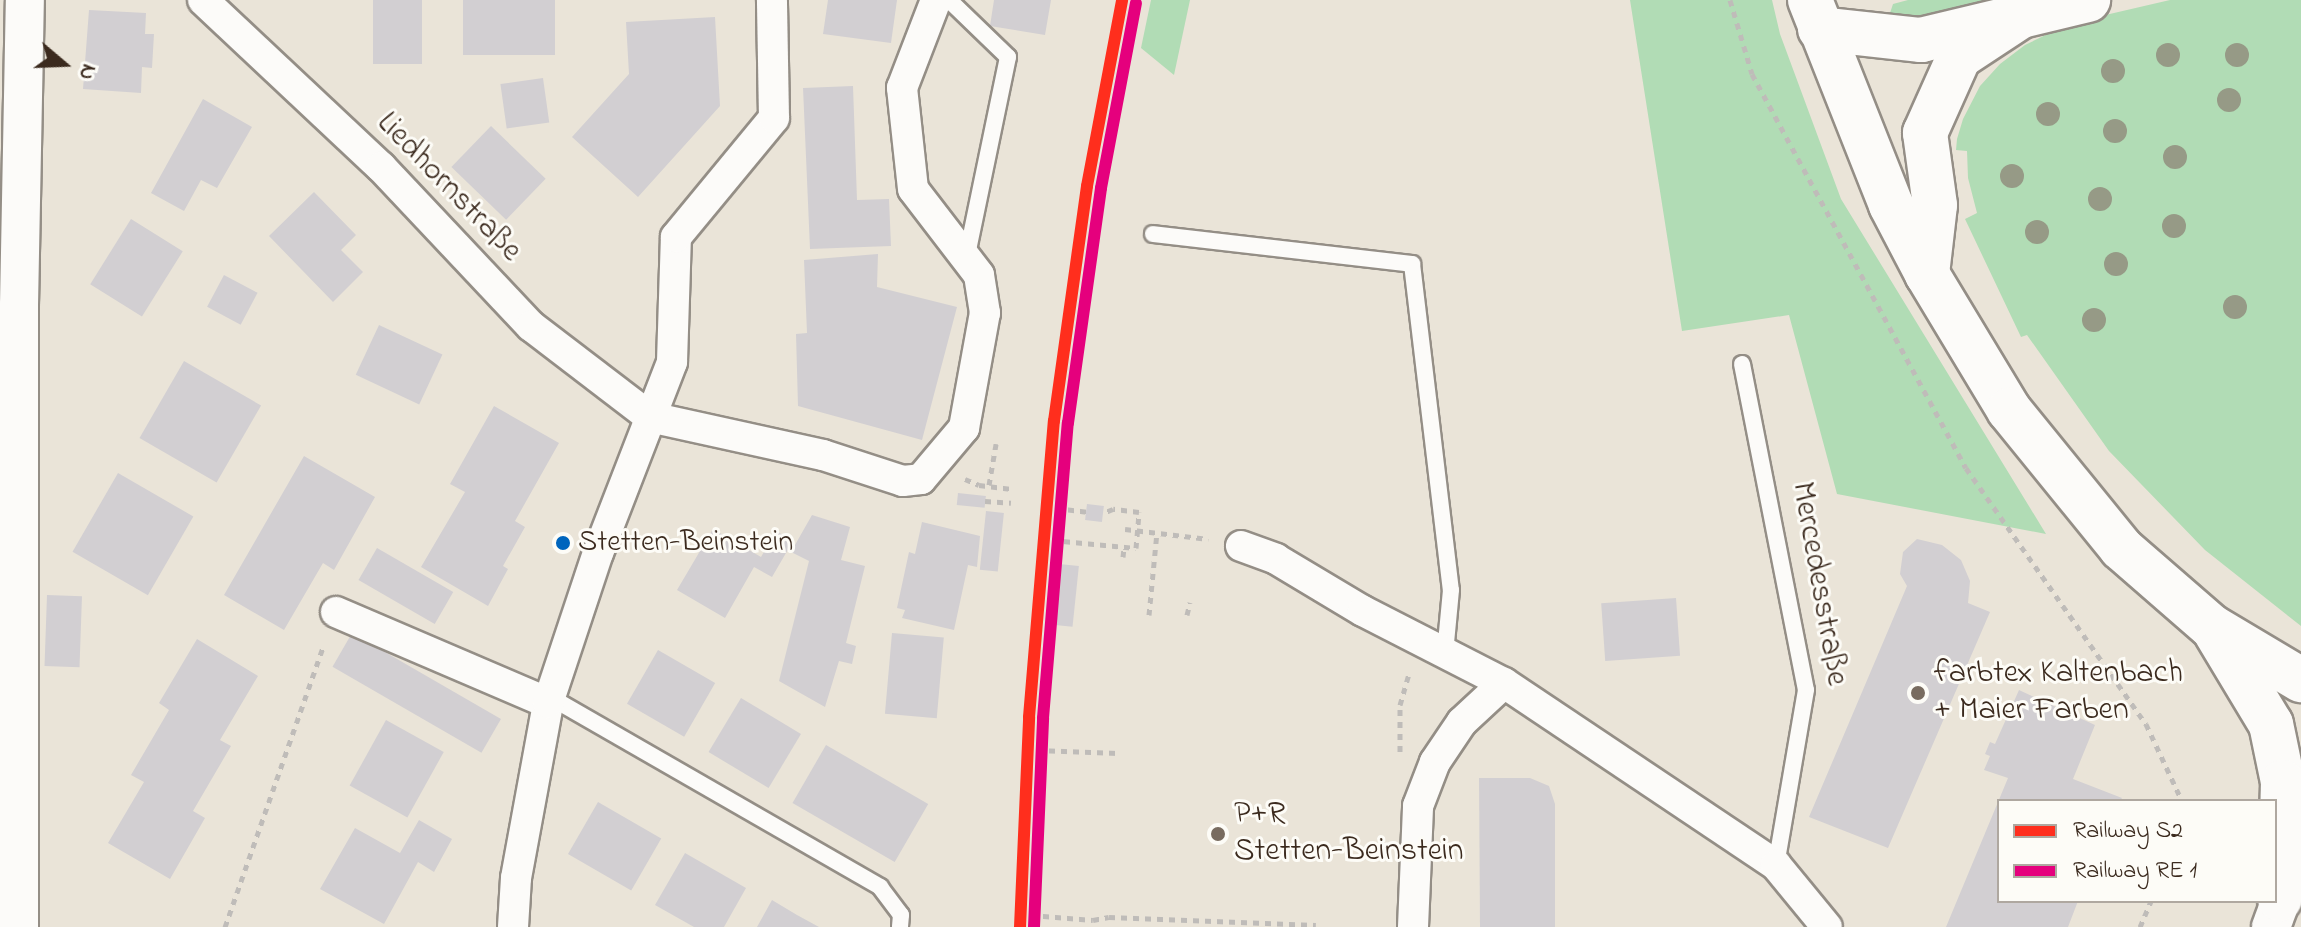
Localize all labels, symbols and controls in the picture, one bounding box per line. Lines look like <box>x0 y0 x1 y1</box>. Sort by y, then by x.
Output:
north arrow <box>24 24 104 104</box>
text: N <box>69 60 104 84</box>
street label: Liedhornstraße <box>367 105 529 271</box>
street label: Mercedesstraße <box>1781 479 1855 689</box>
place label: Stetten-Beinstein <box>578 525 793 561</box>
marker: Stetten-Beinstein <box>555 535 571 551</box>
place label: farbtex Kaltenbach + Maier Farben <box>1934 656 2183 731</box>
marker: farbtex Kaltenbach + Maier Farben <box>1909 684 1927 702</box>
place label: P+R Stetten-Beinstein <box>1234 797 1464 872</box>
legend <box>1997 799 2277 903</box>
text: Railway S2 <box>2073 814 2183 849</box>
marker: P+R Stetten-Beinstein <box>1209 825 1227 843</box>
text: Railway RE 1 <box>2073 854 2197 889</box>

